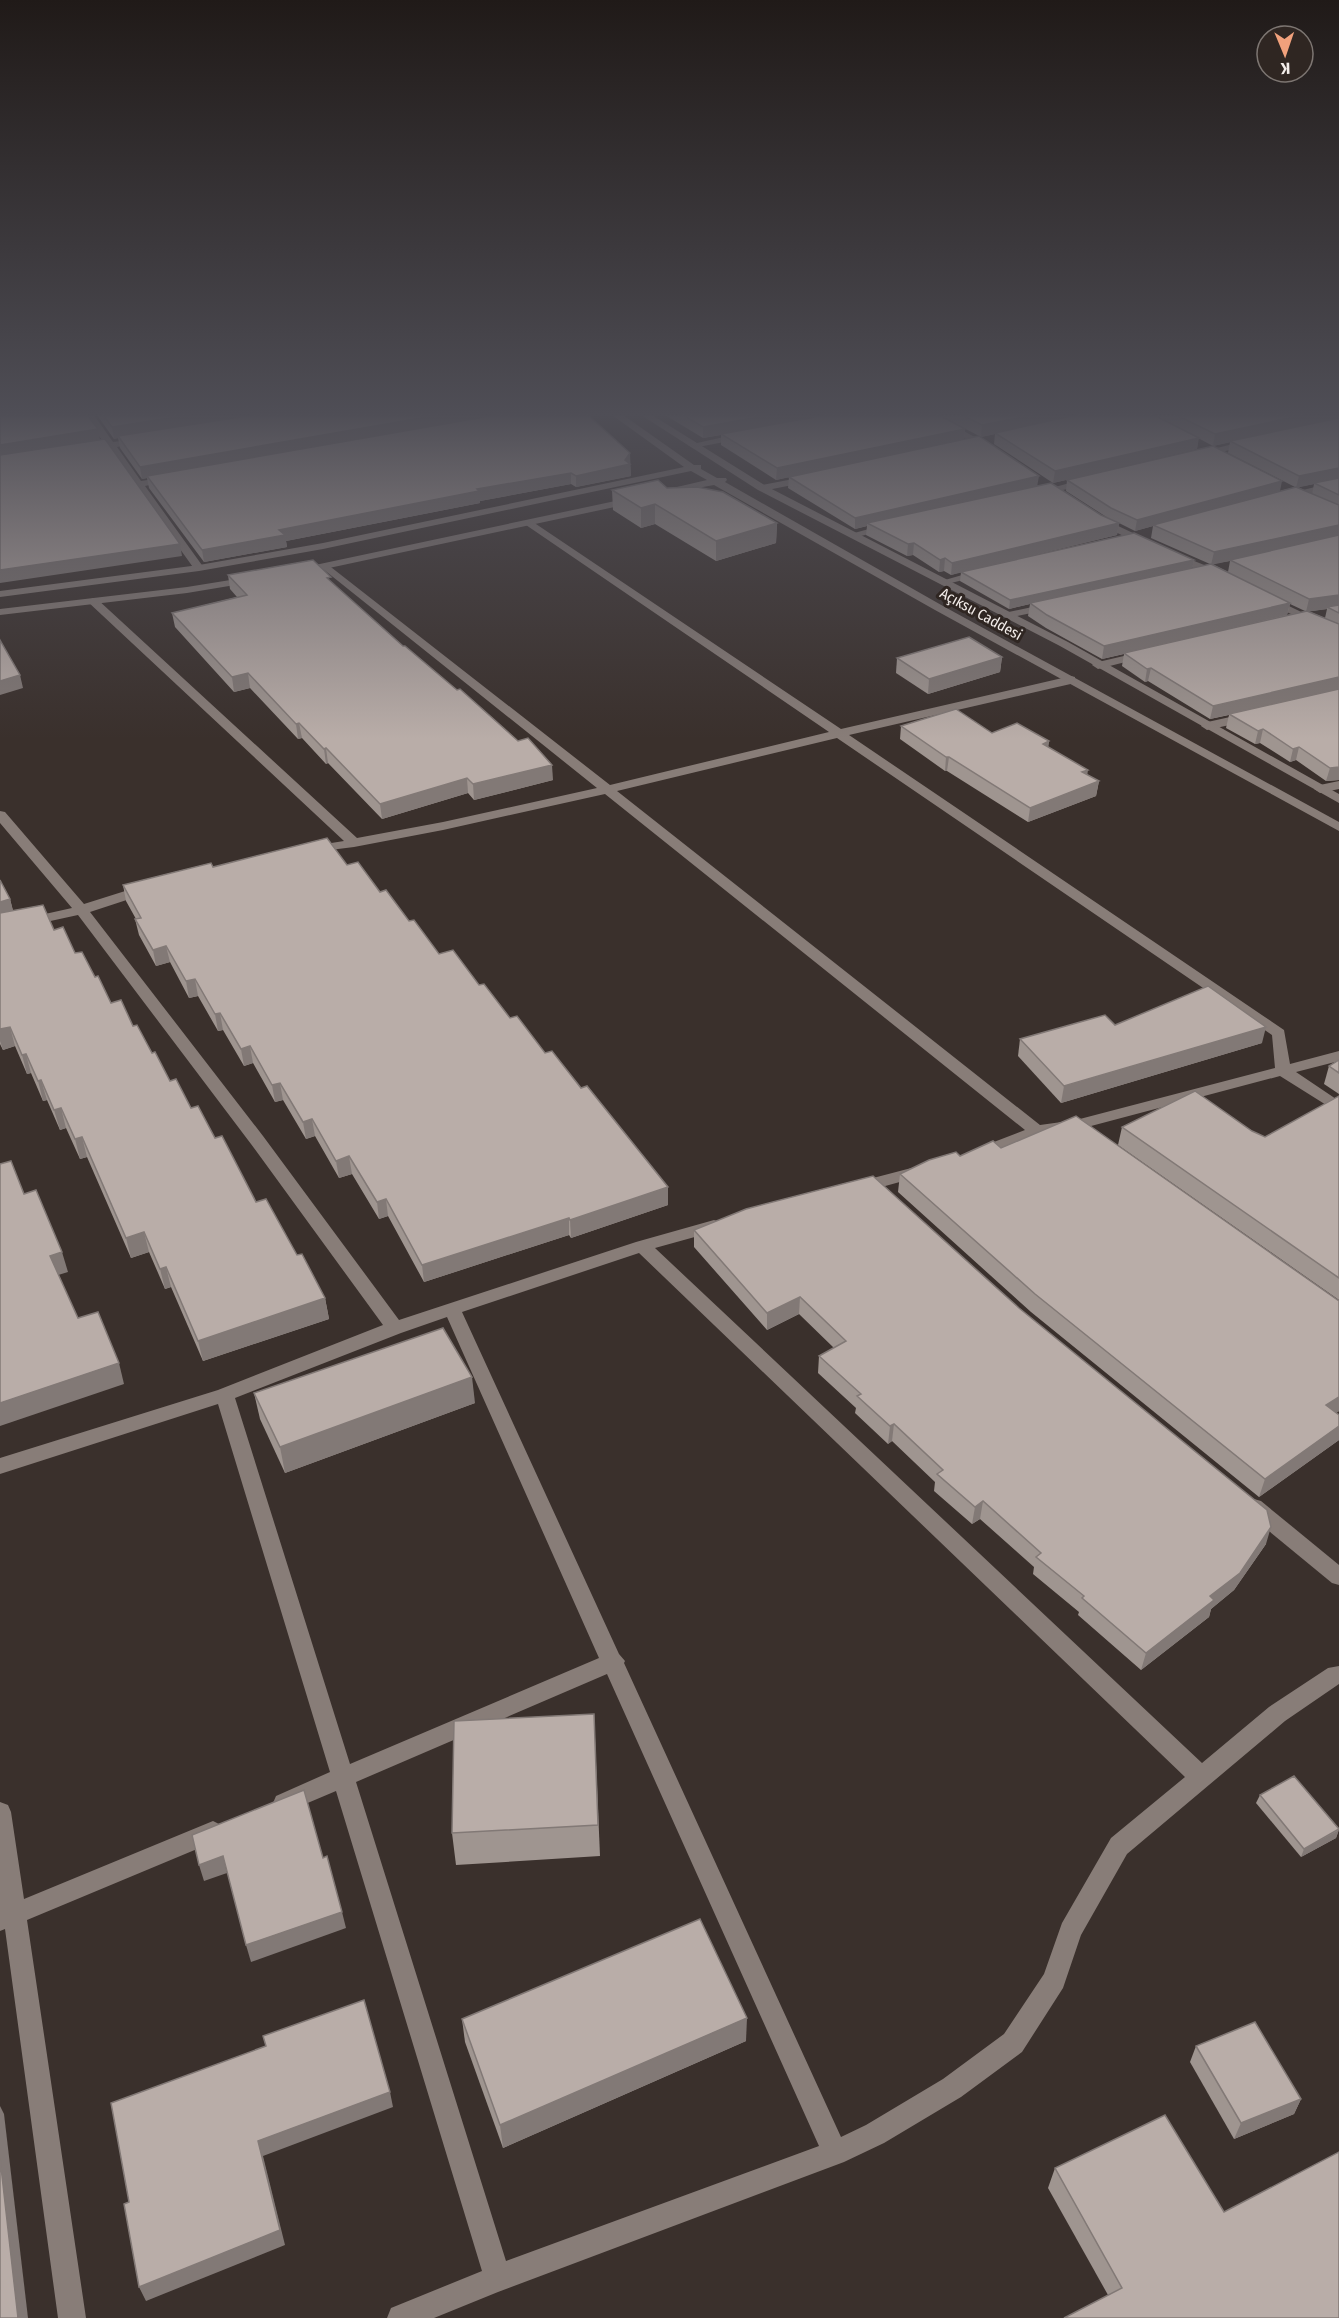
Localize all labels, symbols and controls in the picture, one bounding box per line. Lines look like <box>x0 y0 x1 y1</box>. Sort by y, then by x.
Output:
north arrow <box>1255 24 1315 84</box>
text: K <box>1280 59 1290 78</box>
street label: Açıksu Caddesi <box>937 584 1025 644</box>

